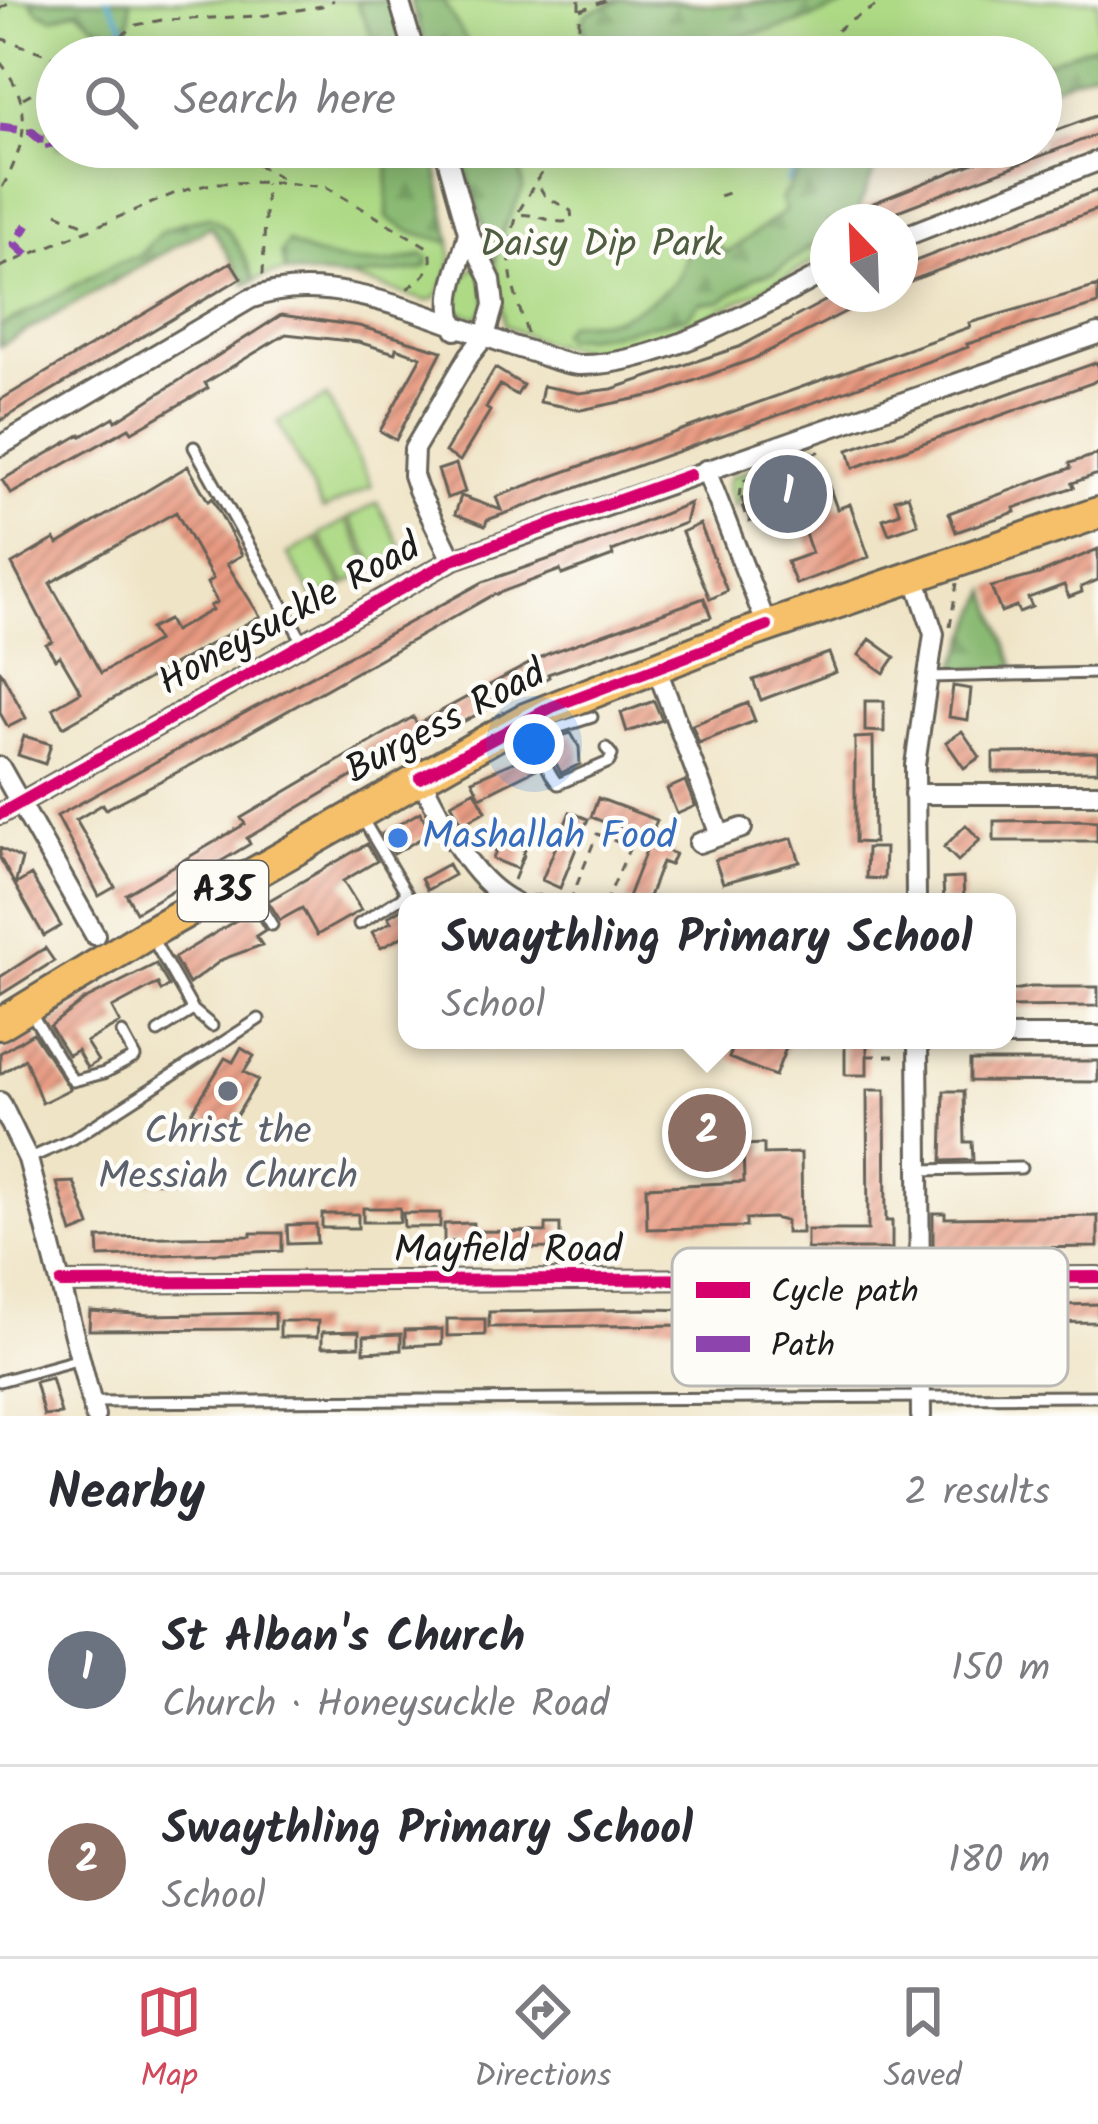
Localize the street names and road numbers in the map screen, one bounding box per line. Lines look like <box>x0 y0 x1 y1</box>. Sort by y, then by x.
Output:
street label: Honeysuckle Road <box>147 517 434 714</box>
street label: Burgess Road <box>334 643 559 802</box>
road number: A35 <box>178 861 268 921</box>
street label: Mayfield Road <box>394 1221 624 1283</box>

